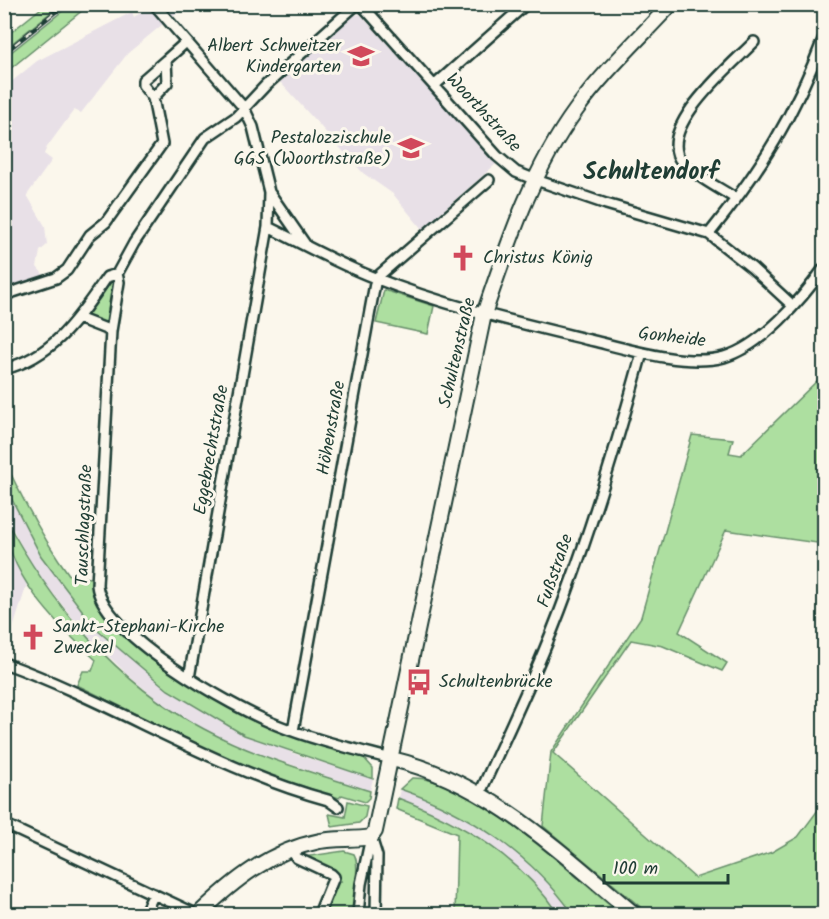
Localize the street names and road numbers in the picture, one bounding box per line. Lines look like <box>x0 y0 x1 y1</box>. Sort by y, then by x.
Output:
street label: Woorthstraße <box>438 66 528 160</box>
street label: Schultenstraße <box>431 295 485 411</box>
street label: Gonheide <box>637 319 707 357</box>
street label: Höhenstraße <box>309 379 355 477</box>
street label: Eggebrechtstraße <box>186 383 238 517</box>
street label: Tauschlagstraße <box>68 464 102 586</box>
street label: Fußstraße <box>530 530 582 612</box>

